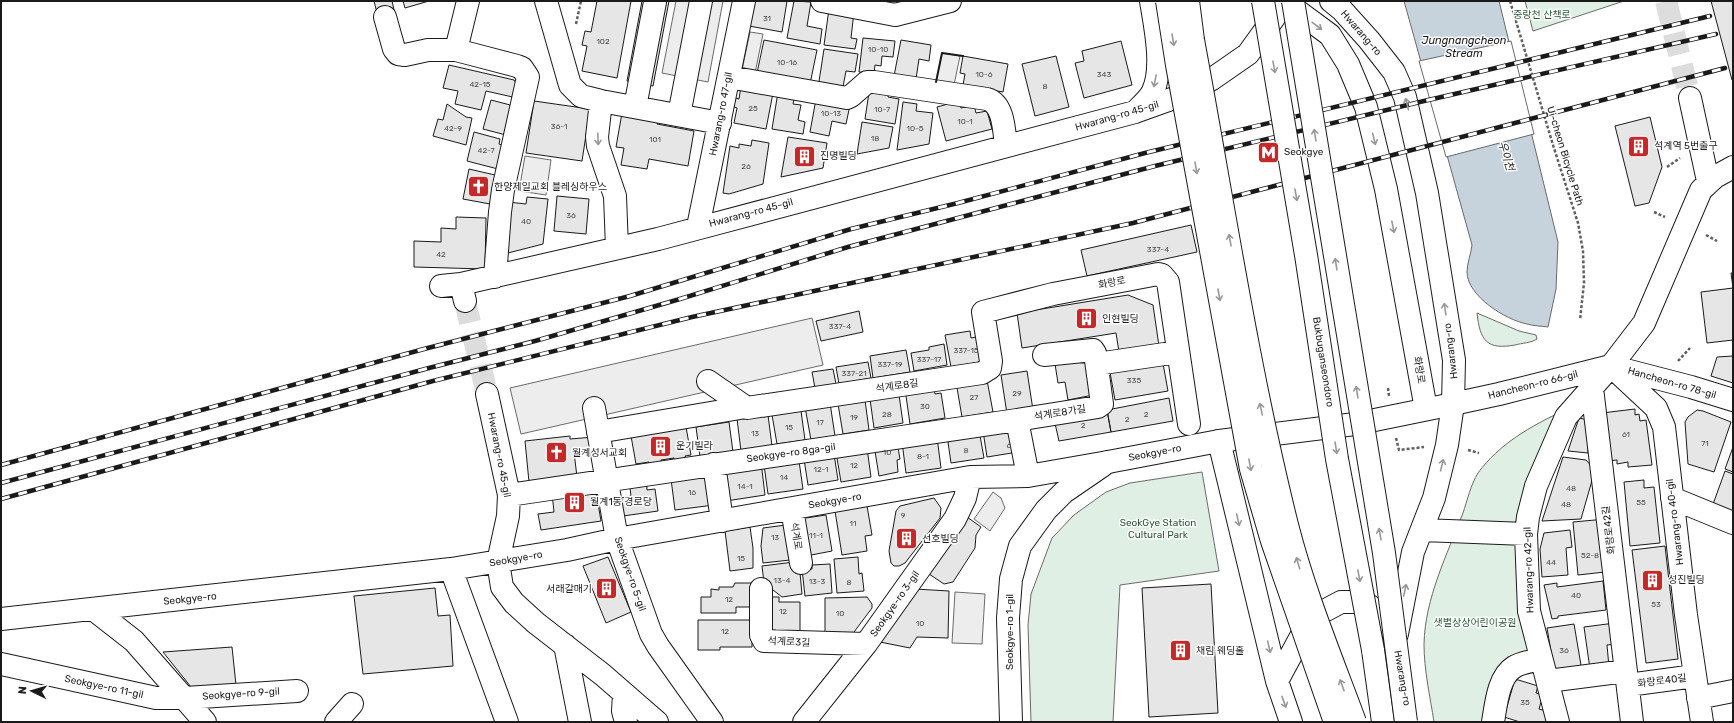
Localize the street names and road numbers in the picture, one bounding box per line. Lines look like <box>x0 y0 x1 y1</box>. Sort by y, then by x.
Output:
street label: Hwarang-ro <box>1338 8 1384 58</box>
street label: Hwarang-ro 47-gil <box>707 71 735 157</box>
street label: Hwarang-ro 45-gil <box>1074 98 1160 134</box>
street label: Ui-cheon Bicycle Path <box>1544 105 1586 207</box>
street label: Hwarang-ro 45-gil <box>708 196 794 230</box>
street label: 화랑로 <box>1097 274 1127 292</box>
street label: Bukbuganseondoro <box>1310 316 1336 408</box>
street label: Hwarang-ro <box>1442 322 1460 380</box>
street label: 화랑로 <box>1411 355 1427 385</box>
street label: Hancheon-ro 78-gil <box>1626 365 1718 401</box>
street label: Hancheon-ro 66-gil <box>1487 368 1579 402</box>
street label: 석계로8길 <box>875 377 919 395</box>
street label: 석계로8가길 <box>1033 403 1087 423</box>
street label: Hwarang-ro 45-gil <box>485 411 513 499</box>
street label: Seokgye-ro 8ga-gil <box>746 441 836 465</box>
street label: Seokgye-ro <box>1128 442 1183 464</box>
street label: Hwarang-ro 40-gil <box>1664 478 1686 566</box>
street label: Seokgye-ro <box>808 490 863 512</box>
street label: 화랑로42길 <box>1600 505 1618 555</box>
street label: 석계로 <box>788 521 804 551</box>
street label: Hwarang-ro 42-gil <box>1522 527 1536 613</box>
street label: Seokgye-ro 5-gil <box>612 535 648 613</box>
street label: Seokgye-ro <box>489 548 544 570</box>
street label: Seokgye-ro 3-gil <box>868 569 922 639</box>
street label: Seokgye-ro <box>163 590 218 608</box>
street label: Seokgye-ro 1-gil <box>1004 594 1016 670</box>
street label: 석계로3길 <box>767 635 811 649</box>
street label: Hwarang-ro <box>1391 649 1413 707</box>
street label: 화랑로40길 <box>1637 672 1687 690</box>
street label: Seokgye-ro 11-gil <box>63 673 145 701</box>
street label: Seokgye-ro 9-gil <box>202 685 280 703</box>

